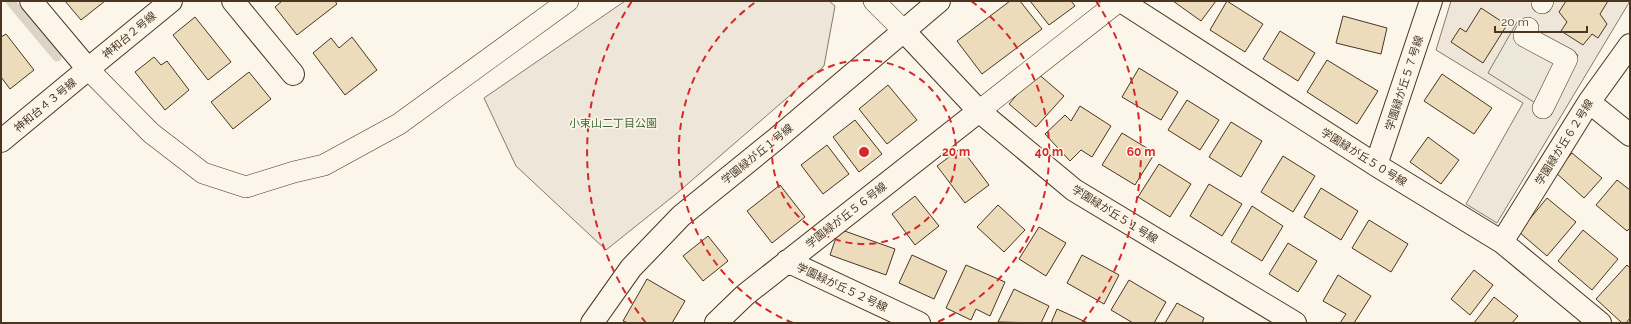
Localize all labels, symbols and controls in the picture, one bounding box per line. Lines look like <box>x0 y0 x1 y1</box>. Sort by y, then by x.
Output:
scale bar <box>1495 8 1587 34</box>
street label: 神和台２号線 <box>100 9 159 62</box>
text: 20 m <box>1501 15 1529 29</box>
street label: 学園緑が丘５７号線 <box>1383 34 1426 132</box>
street label: 神和台４３号線 <box>12 76 79 135</box>
street label: 学園緑が丘６２号線 <box>1533 97 1596 188</box>
park label: 小束山二丁目公園 <box>569 117 657 130</box>
street label: 学園緑が丘１号線 <box>719 122 796 187</box>
street label: 学園緑が丘５０号線 <box>1318 126 1409 189</box>
centre of rings <box>857 145 871 159</box>
text: 20 m <box>942 145 970 159</box>
text: 40 m <box>1035 145 1063 159</box>
text: 60 m <box>1127 145 1155 159</box>
street label: 学園緑が丘５６号線 <box>803 180 889 251</box>
street label: 学園緑が丘５１号線 <box>1069 183 1160 246</box>
street label: 学園緑が丘５２号線 <box>794 261 889 314</box>

